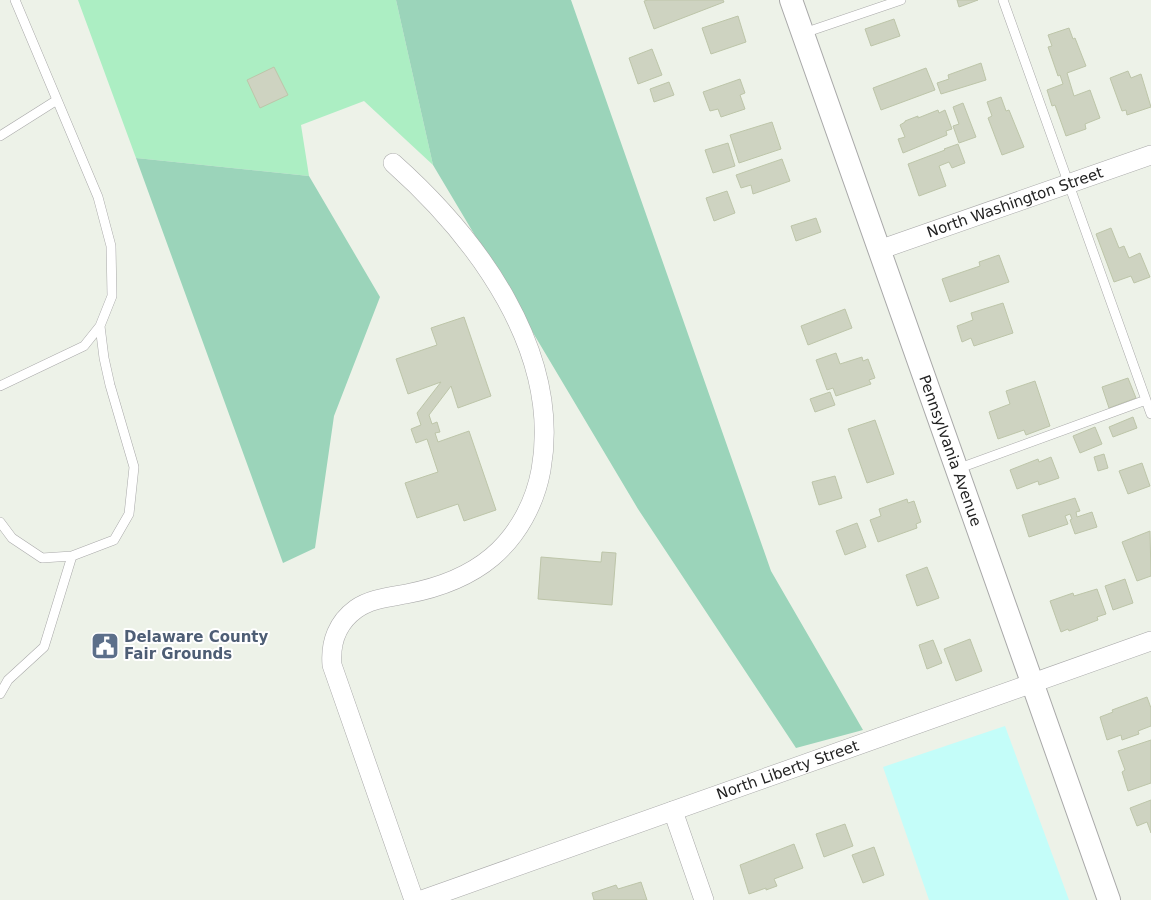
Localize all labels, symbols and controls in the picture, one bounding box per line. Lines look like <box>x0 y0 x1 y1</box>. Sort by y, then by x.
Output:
street label: North Washington Street <box>924 163 1106 242</box>
street label: Pennsylvania Avenue <box>915 373 985 529</box>
place label: Delaware County Fair Grounds <box>124 628 269 663</box>
public building icon: Delaware County Fair Grounds <box>90 631 120 661</box>
street label: North Liberty Street <box>714 737 861 804</box>

